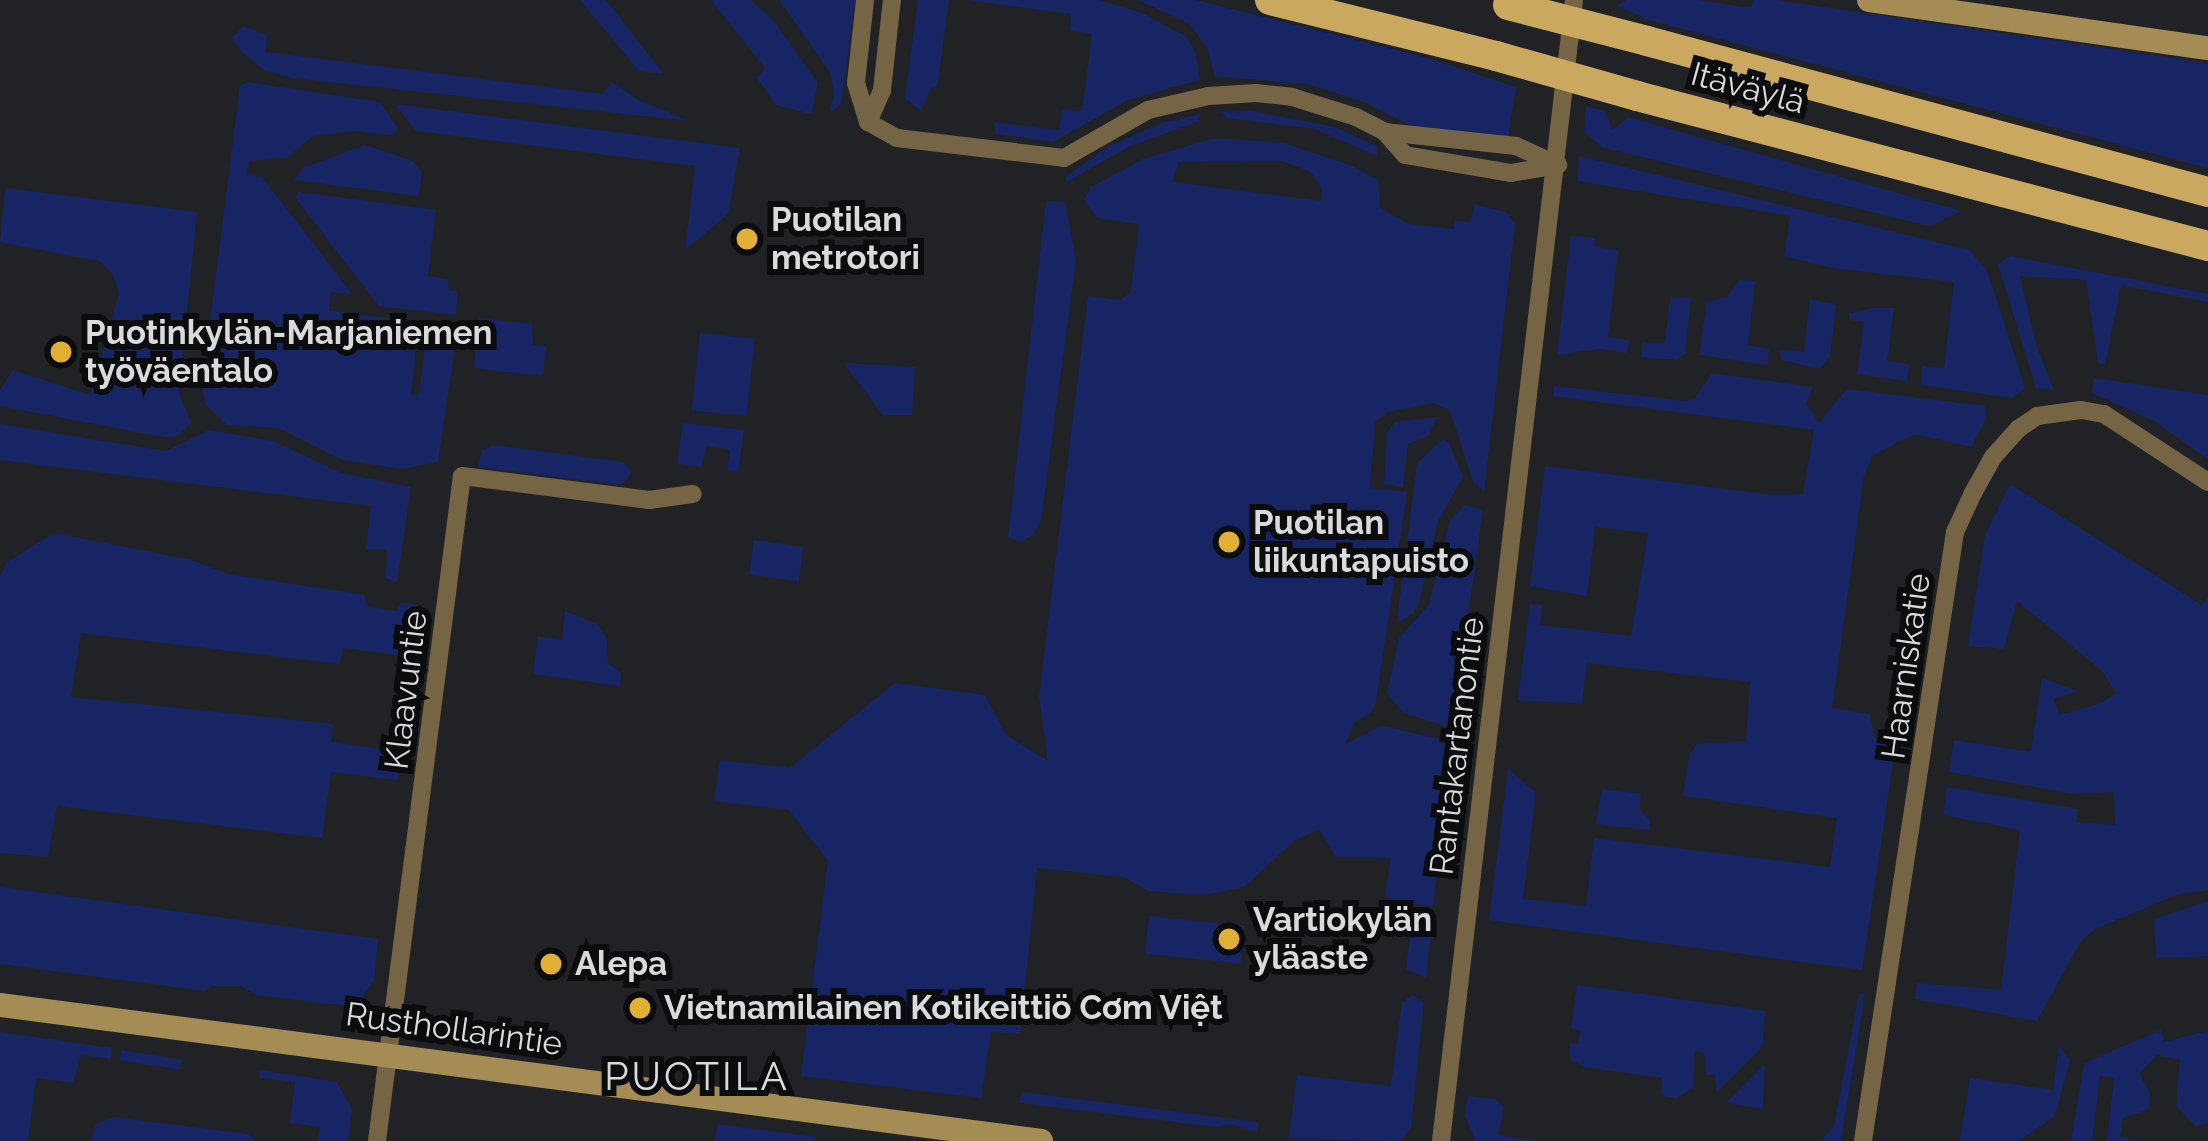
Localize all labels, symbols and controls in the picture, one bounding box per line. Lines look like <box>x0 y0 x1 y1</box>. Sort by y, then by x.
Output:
street label: Itäväylä <box>1687 54 1809 122</box>
place label: Puotilan metrotori <box>771 200 920 278</box>
marker: Puotilan metrotori <box>734 226 760 252</box>
place label: Puotinkylän-Marjaniemen työväentalo <box>85 313 493 391</box>
marker: Puotinkylän-Marjaniemen työväentalo <box>48 339 74 365</box>
place label: Puotilan liikuntapuisto <box>1253 503 1469 581</box>
marker: Puotilan liikuntapuisto <box>1216 529 1242 555</box>
street label: Haarniskatie <box>1873 571 1939 761</box>
street label: Klaavuntie <box>377 608 435 772</box>
street label: Rantakartanontie <box>1422 615 1492 877</box>
place label: Vartiokylän yläaste <box>1253 900 1432 978</box>
marker: Vartiokylän yläaste <box>1216 926 1242 952</box>
place label: Alepa <box>575 944 667 984</box>
marker: Alepa <box>538 951 564 977</box>
place label: Vietnamilainen Kotikeittiö Cơm Việt <box>664 988 1224 1028</box>
street label: Rusthollarintie <box>343 994 565 1064</box>
marker: Vietnamilainen Kotikeittiö Cơm Việt <box>627 995 653 1021</box>
district label: PUOTILA <box>604 1053 790 1099</box>

